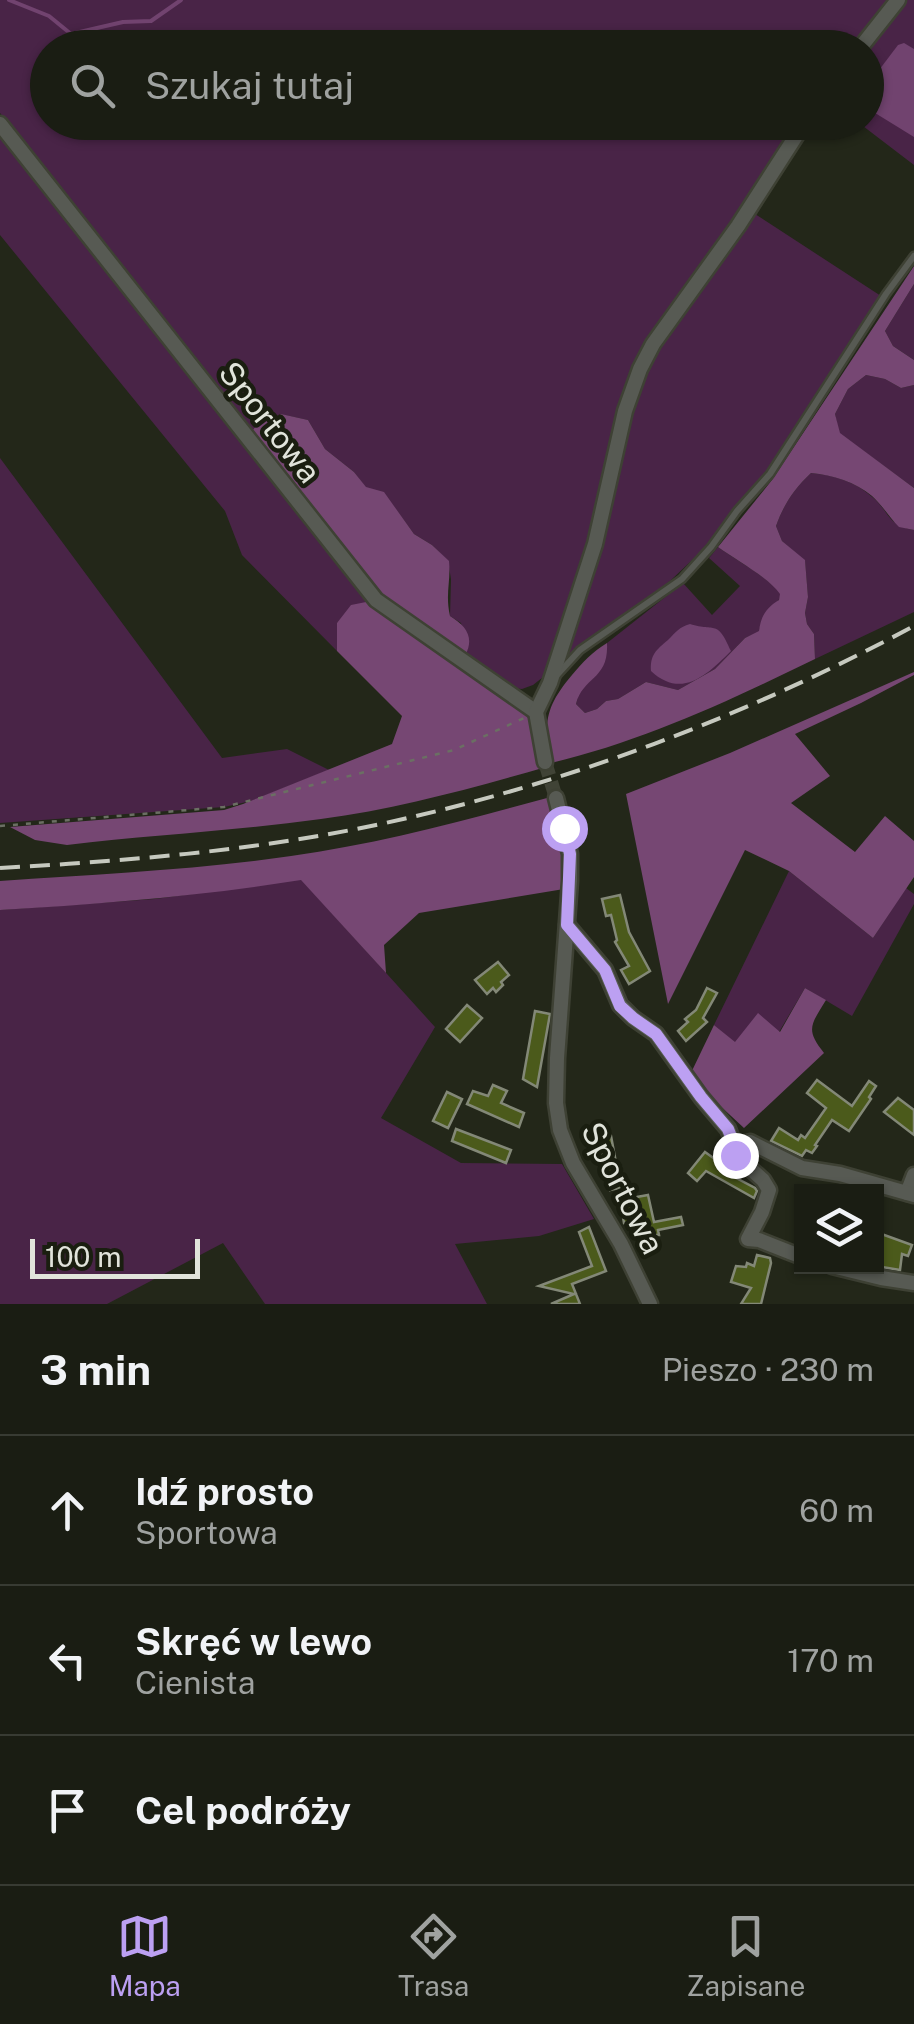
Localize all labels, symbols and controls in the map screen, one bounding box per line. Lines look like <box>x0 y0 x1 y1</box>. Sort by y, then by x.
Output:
search box <box>30 30 884 140</box>
icon: search <box>65 58 120 113</box>
text: Szukaj tutaj <box>145 63 354 108</box>
street label: Sportowa <box>211 354 329 490</box>
route start <box>542 806 588 852</box>
street label: Sportowa <box>574 1116 672 1260</box>
route end <box>713 1133 759 1179</box>
map controls <box>794 1184 884 1274</box>
button: layers <box>794 1184 884 1274</box>
scale bar <box>30 1234 200 1278</box>
text: 100 m <box>45 1240 122 1273</box>
text: 3 min <box>40 1345 151 1394</box>
text: Pieszo · 230 m <box>662 1351 874 1388</box>
text: Idź prosto <box>135 1469 314 1514</box>
icon: ahead <box>40 1483 95 1538</box>
text: 60 m <box>799 1492 874 1529</box>
text: Sportowa <box>135 1514 278 1551</box>
text: Skręć w lewo <box>135 1619 372 1664</box>
icon: left <box>40 1633 95 1688</box>
text: 170 m <box>787 1642 874 1679</box>
text: Cienista <box>135 1664 255 1701</box>
icon: arrive <box>40 1783 95 1838</box>
text: Cel podróży <box>135 1788 351 1833</box>
tab: Mapa <box>109 1909 181 2002</box>
tab: Trasa <box>398 1909 469 2002</box>
tab: Zapisane <box>687 1909 805 2002</box>

